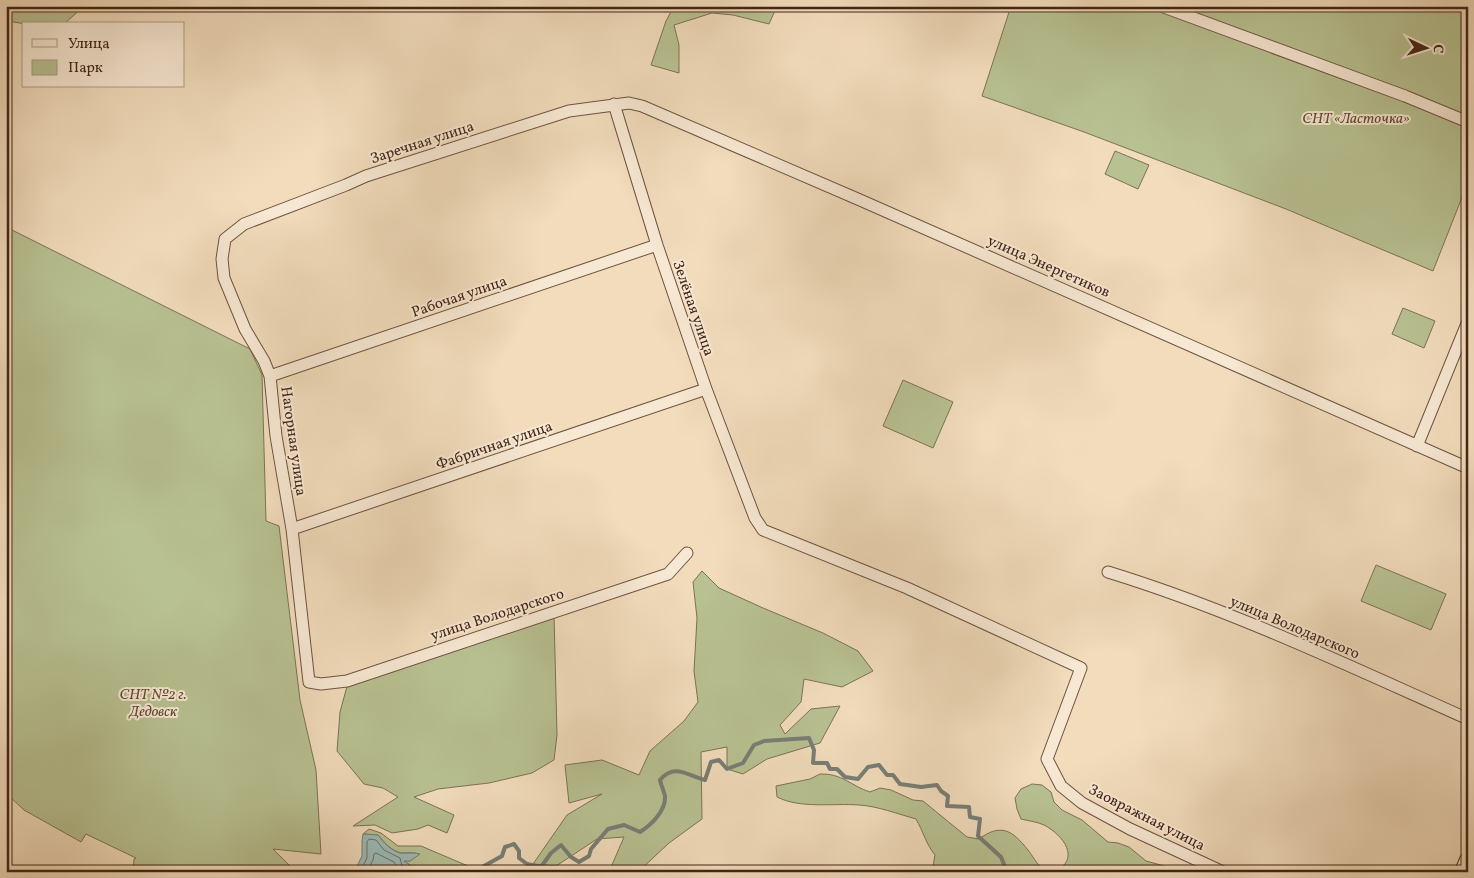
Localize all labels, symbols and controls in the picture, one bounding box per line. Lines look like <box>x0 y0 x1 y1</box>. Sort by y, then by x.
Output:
legend <box>22 22 185 88</box>
north arrow <box>1402 22 1452 72</box>
text: Улица <box>68 34 110 55</box>
text: С <box>1428 44 1447 54</box>
text: Парк <box>68 58 103 79</box>
park label: СНТ «Ласточка» <box>1302 109 1410 130</box>
street label: Заречная улица <box>368 117 477 170</box>
street label: улица Энергетиков <box>984 231 1113 304</box>
street label: Зелёная улица <box>666 258 719 359</box>
street label: Рабочая улица <box>409 271 510 324</box>
street label: Нагорная улица <box>274 385 311 497</box>
street label: Фабричная улица <box>433 417 556 476</box>
street label: улица Володарского <box>428 584 567 647</box>
street label: улица Володарского <box>1226 592 1363 665</box>
park label: СНТ №2 г. Дедовск <box>119 685 187 723</box>
street label: Заовражная улица <box>1084 780 1208 857</box>

